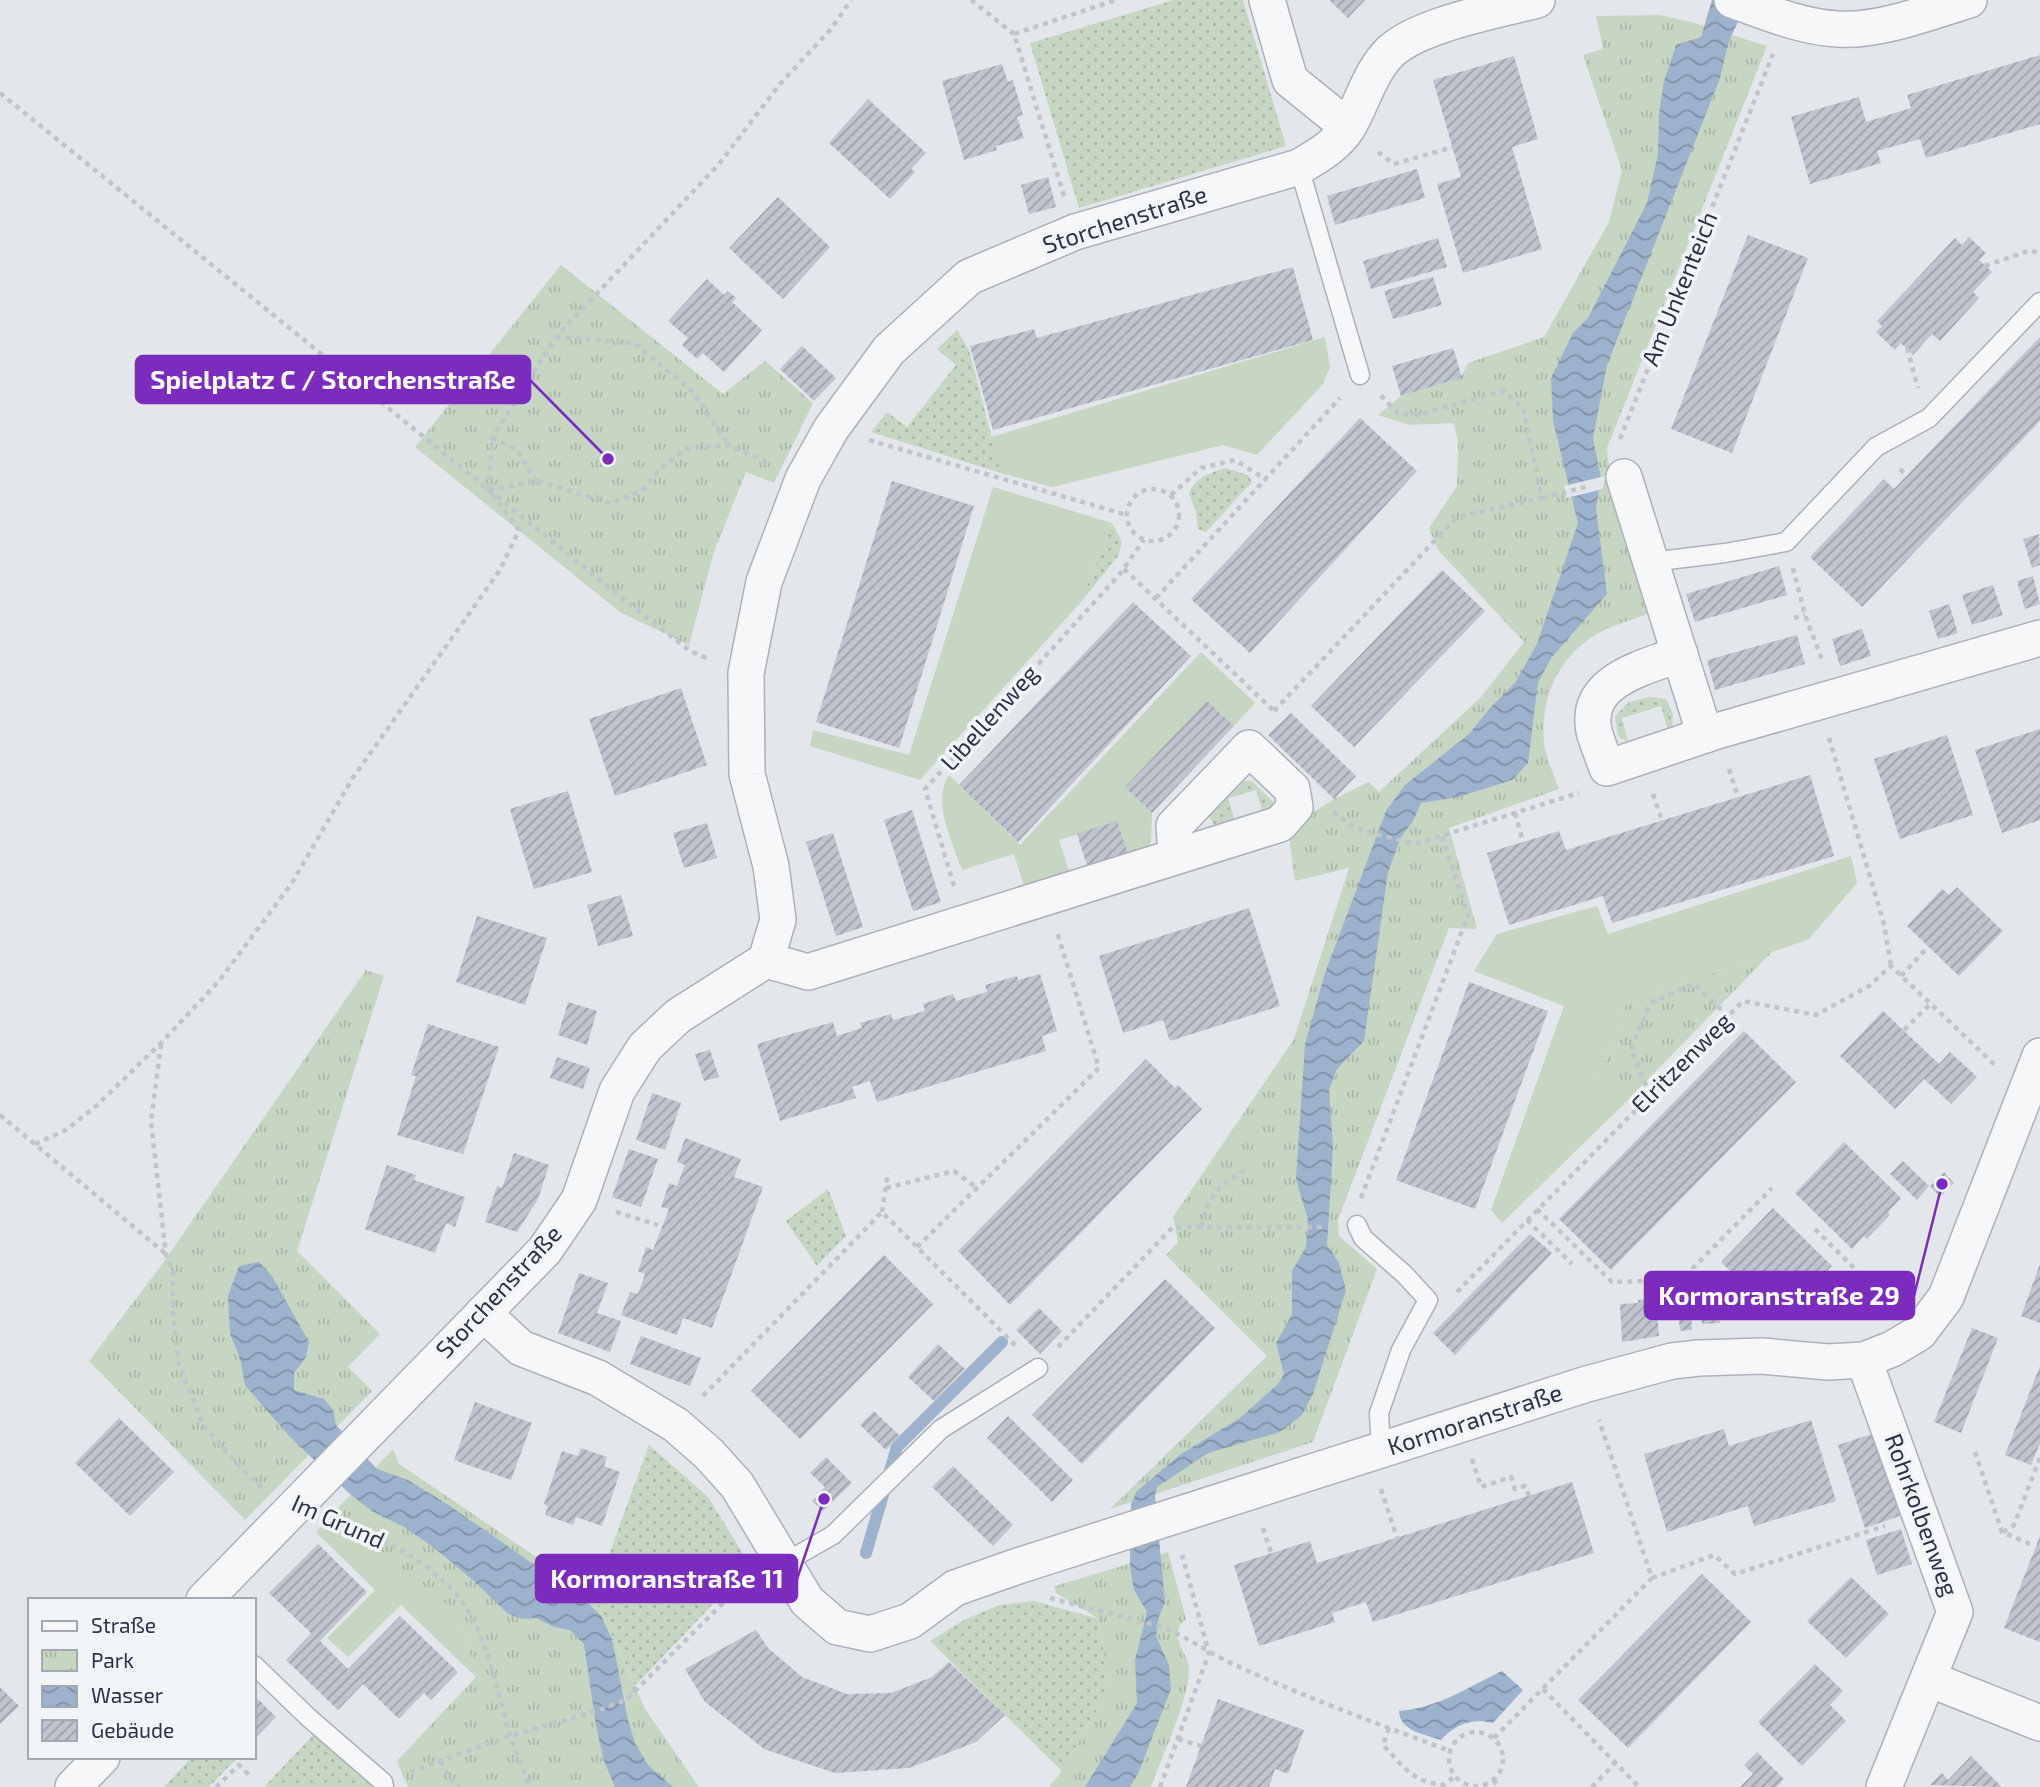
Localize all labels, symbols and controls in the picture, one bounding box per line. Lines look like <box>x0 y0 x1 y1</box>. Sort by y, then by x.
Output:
street label: Storchenstraße <box>1039 178 1210 259</box>
street label: Am Unkenteich <box>1635 207 1723 370</box>
callout: Spielplatz C / Storchenstraße <box>136 356 530 403</box>
text: Spielplatz C / Storchenstraße <box>150 363 516 394</box>
street label: Libellenweg <box>934 658 1044 776</box>
street label: Elritzenweg <box>1625 1006 1737 1118</box>
street label: Storchenstraße <box>429 1219 567 1363</box>
callout: Kormoranstraße 29 <box>1645 1272 1914 1319</box>
text: Kormoranstraße 29 <box>1658 1279 1900 1310</box>
street label: Kormoranstraße <box>1384 1377 1565 1460</box>
street label: Rohrkolbenweg <box>1880 1429 1965 1600</box>
street label: Im Grund <box>288 1487 390 1554</box>
callout: Kormoranstraße 11 <box>536 1555 797 1602</box>
text: Kormoranstraße 11 <box>550 1562 784 1593</box>
legend <box>28 1598 256 1759</box>
text: Straße <box>91 1612 156 1637</box>
text: Park <box>91 1647 134 1672</box>
text: Wasser <box>91 1682 164 1707</box>
text: Gebäude <box>91 1717 174 1742</box>

